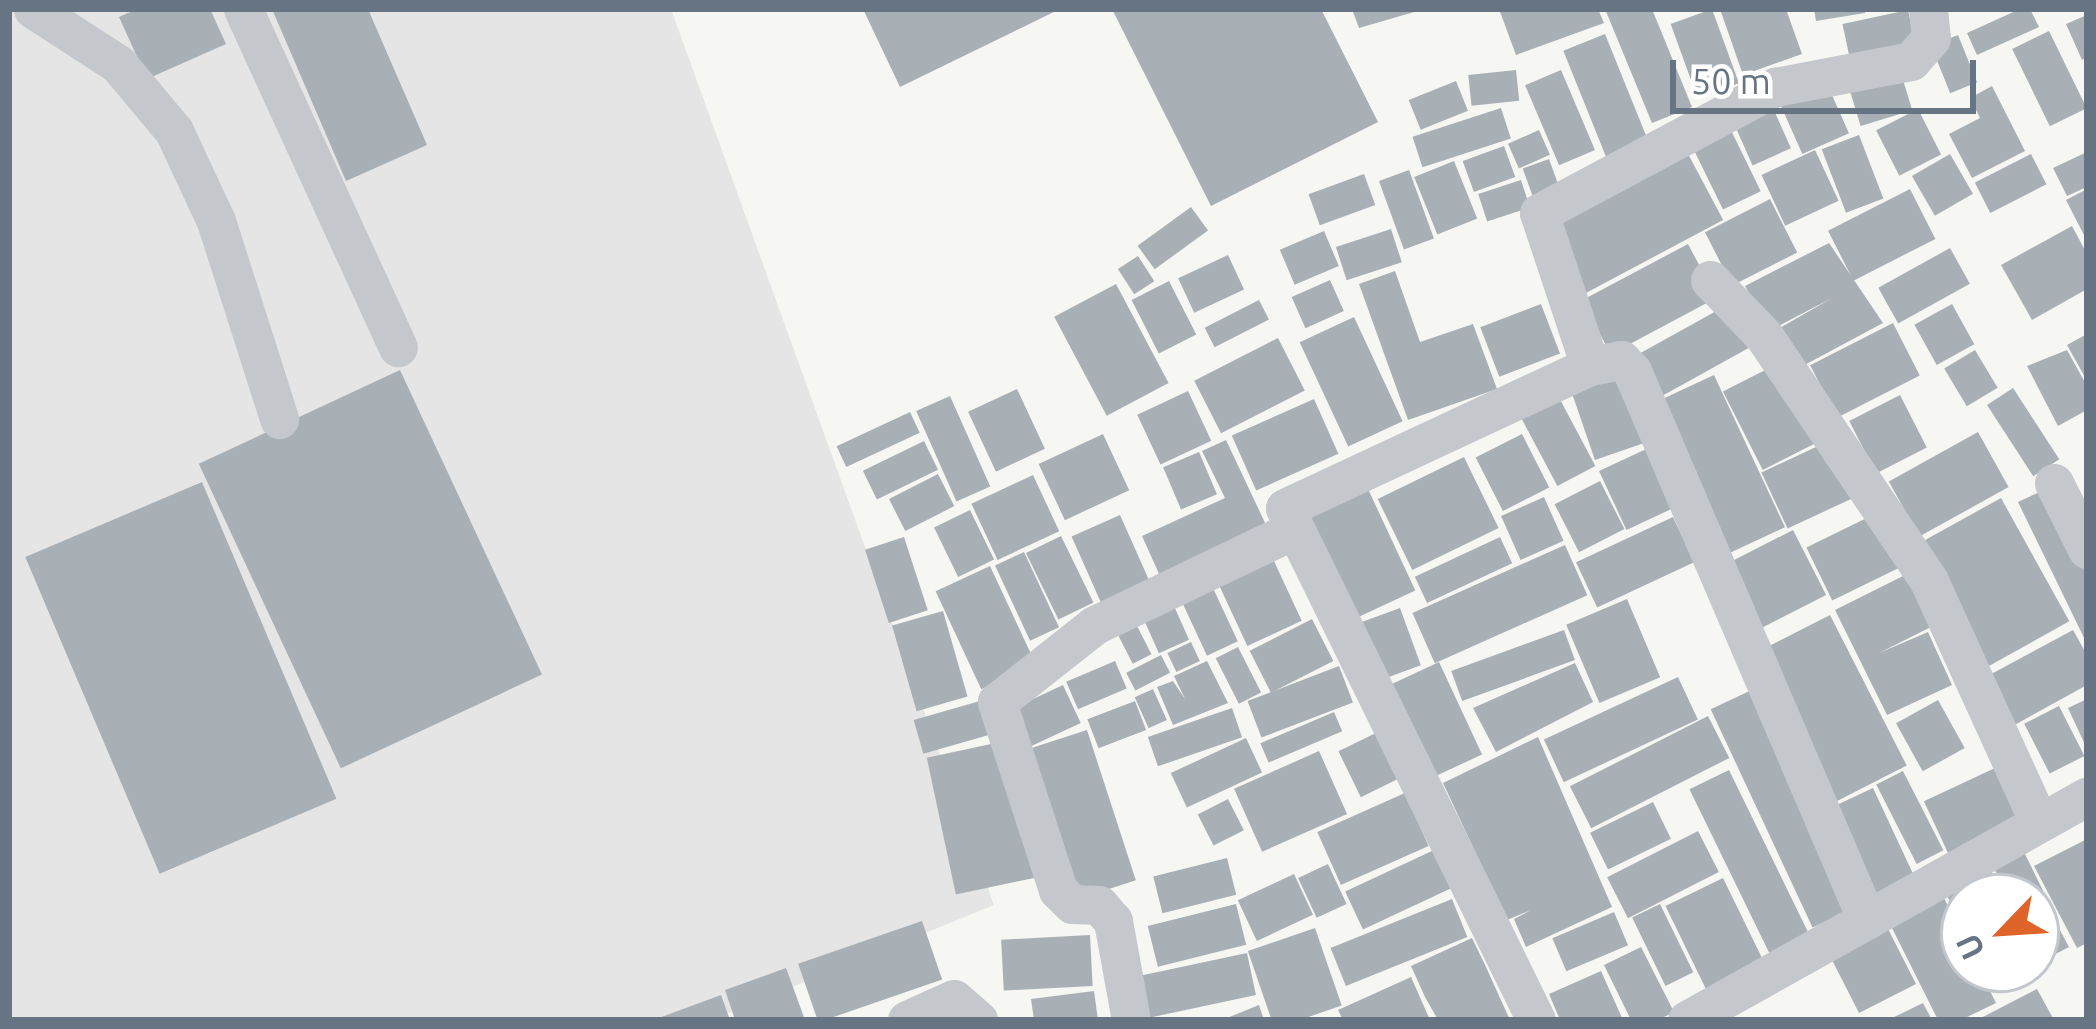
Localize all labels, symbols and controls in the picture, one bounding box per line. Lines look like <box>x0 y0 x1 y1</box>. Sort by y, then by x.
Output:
scale bar <box>1676 36 1982 110</box>
text: 50 m <box>1691 60 1771 101</box>
north arrow <box>1940 873 2060 993</box>
text: U <box>1948 929 1991 965</box>

